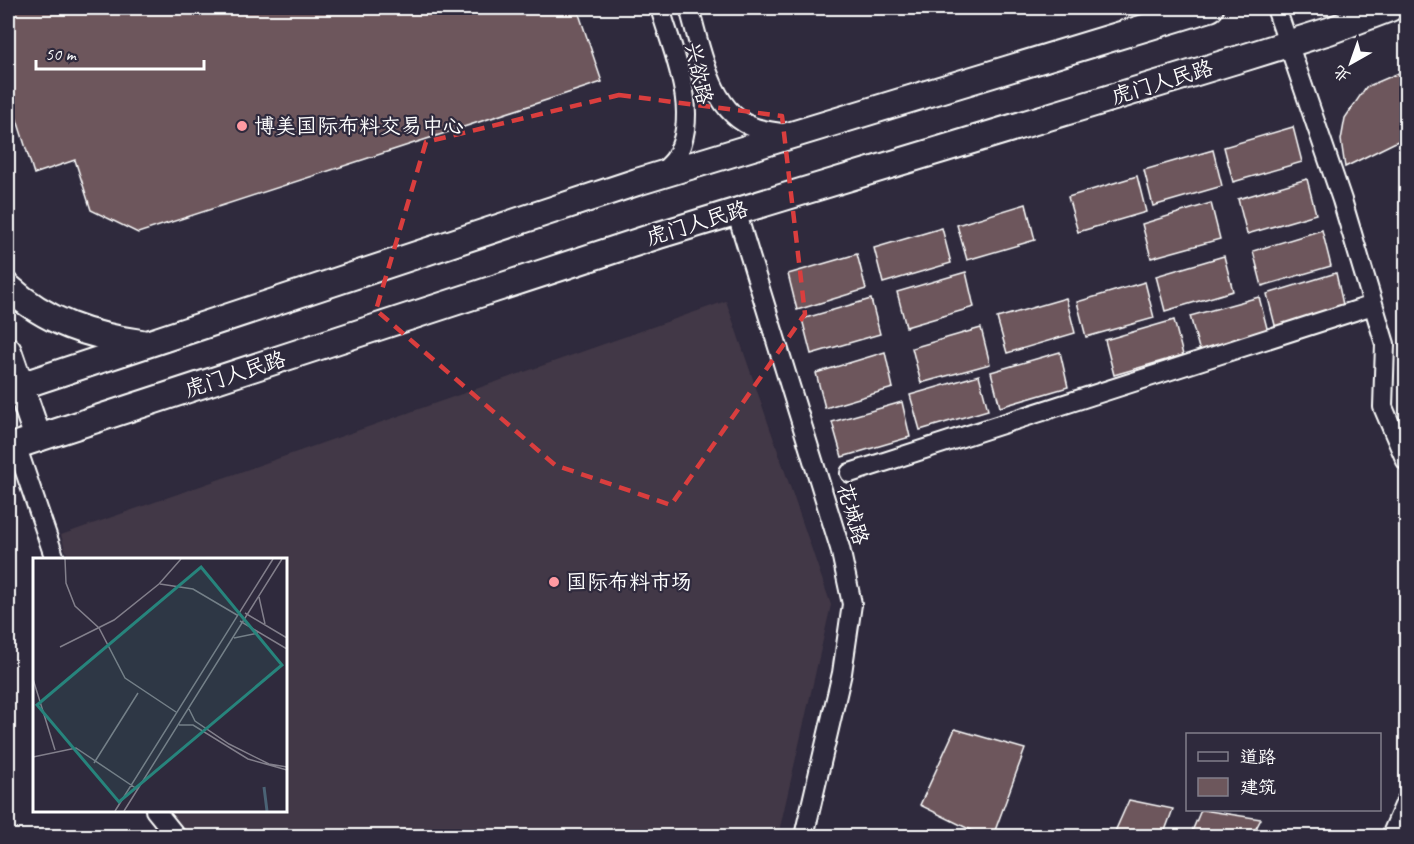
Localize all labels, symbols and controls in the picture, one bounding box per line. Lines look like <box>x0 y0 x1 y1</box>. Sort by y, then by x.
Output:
scale bar <box>36 33 204 71</box>
north arrow <box>1321 33 1381 93</box>
street label: 兴欲路 <box>680 39 718 107</box>
text: 50 m <box>45 43 78 65</box>
street label: 虎门人民路 <box>1108 54 1216 110</box>
text: 北 <box>1329 61 1355 87</box>
place label: 博美国际布料交易中心 <box>254 113 464 139</box>
marker: 博美国际布料交易中心 <box>235 119 249 133</box>
street label: 虎门人民路 <box>643 195 751 251</box>
street label: 虎门人民路 <box>181 345 289 403</box>
street label: 花城路 <box>832 480 874 548</box>
inset map <box>33 558 286 811</box>
place label: 国际布料市场 <box>566 569 692 595</box>
marker: 国际布料市场 <box>547 575 561 589</box>
legend <box>1186 733 1381 811</box>
text: 道路 <box>1240 746 1276 768</box>
text: 建筑 <box>1240 776 1276 798</box>

